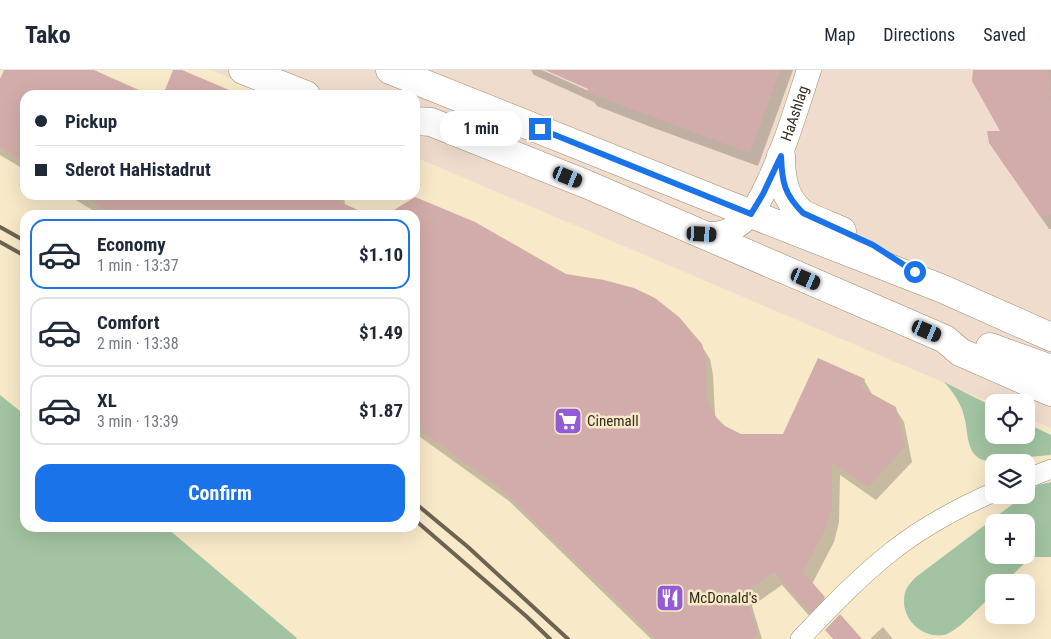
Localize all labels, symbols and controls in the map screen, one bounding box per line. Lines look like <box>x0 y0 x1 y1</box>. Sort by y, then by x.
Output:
text: Tako <box>25 21 71 49</box>
text: Map <box>824 24 855 45</box>
text: Directions <box>883 24 955 45</box>
text: Saved <box>983 24 1026 45</box>
street label: HaAshlag <box>777 83 812 143</box>
text: Pickup <box>65 110 117 133</box>
callout: 1 min <box>440 112 522 146</box>
route end <box>529 118 551 140</box>
text: 1 min <box>463 119 499 138</box>
text: Sderot HaHistadrut <box>65 158 211 181</box>
car <box>551 164 584 190</box>
car <box>686 226 717 242</box>
icon: car <box>37 232 82 277</box>
text: Economy <box>97 233 166 256</box>
text: $1.10 <box>359 243 403 266</box>
text: 1 min · 13:37 <box>97 256 179 275</box>
route start <box>904 261 926 283</box>
car <box>789 266 822 292</box>
icon: car <box>37 310 82 355</box>
text: Comfort <box>97 311 160 334</box>
car <box>910 318 943 344</box>
text: $1.49 <box>359 321 403 344</box>
text: 2 min · 13:38 <box>97 334 179 353</box>
icon: car <box>37 388 82 433</box>
text: XL <box>97 389 117 412</box>
map controls <box>985 394 1035 624</box>
button: locate <box>985 394 1035 444</box>
text: $1.87 <box>359 399 403 422</box>
supermarket icon: Cinemall <box>553 406 583 436</box>
text: 3 min · 13:39 <box>97 412 179 431</box>
place label: Cinemall <box>587 412 639 430</box>
button: layers <box>985 454 1035 504</box>
button: Confirm <box>35 464 405 522</box>
button: + <box>985 514 1035 564</box>
button: − <box>985 574 1035 624</box>
restaurant icon: McDonald's <box>655 583 685 613</box>
place label: McDonald's <box>689 589 758 607</box>

